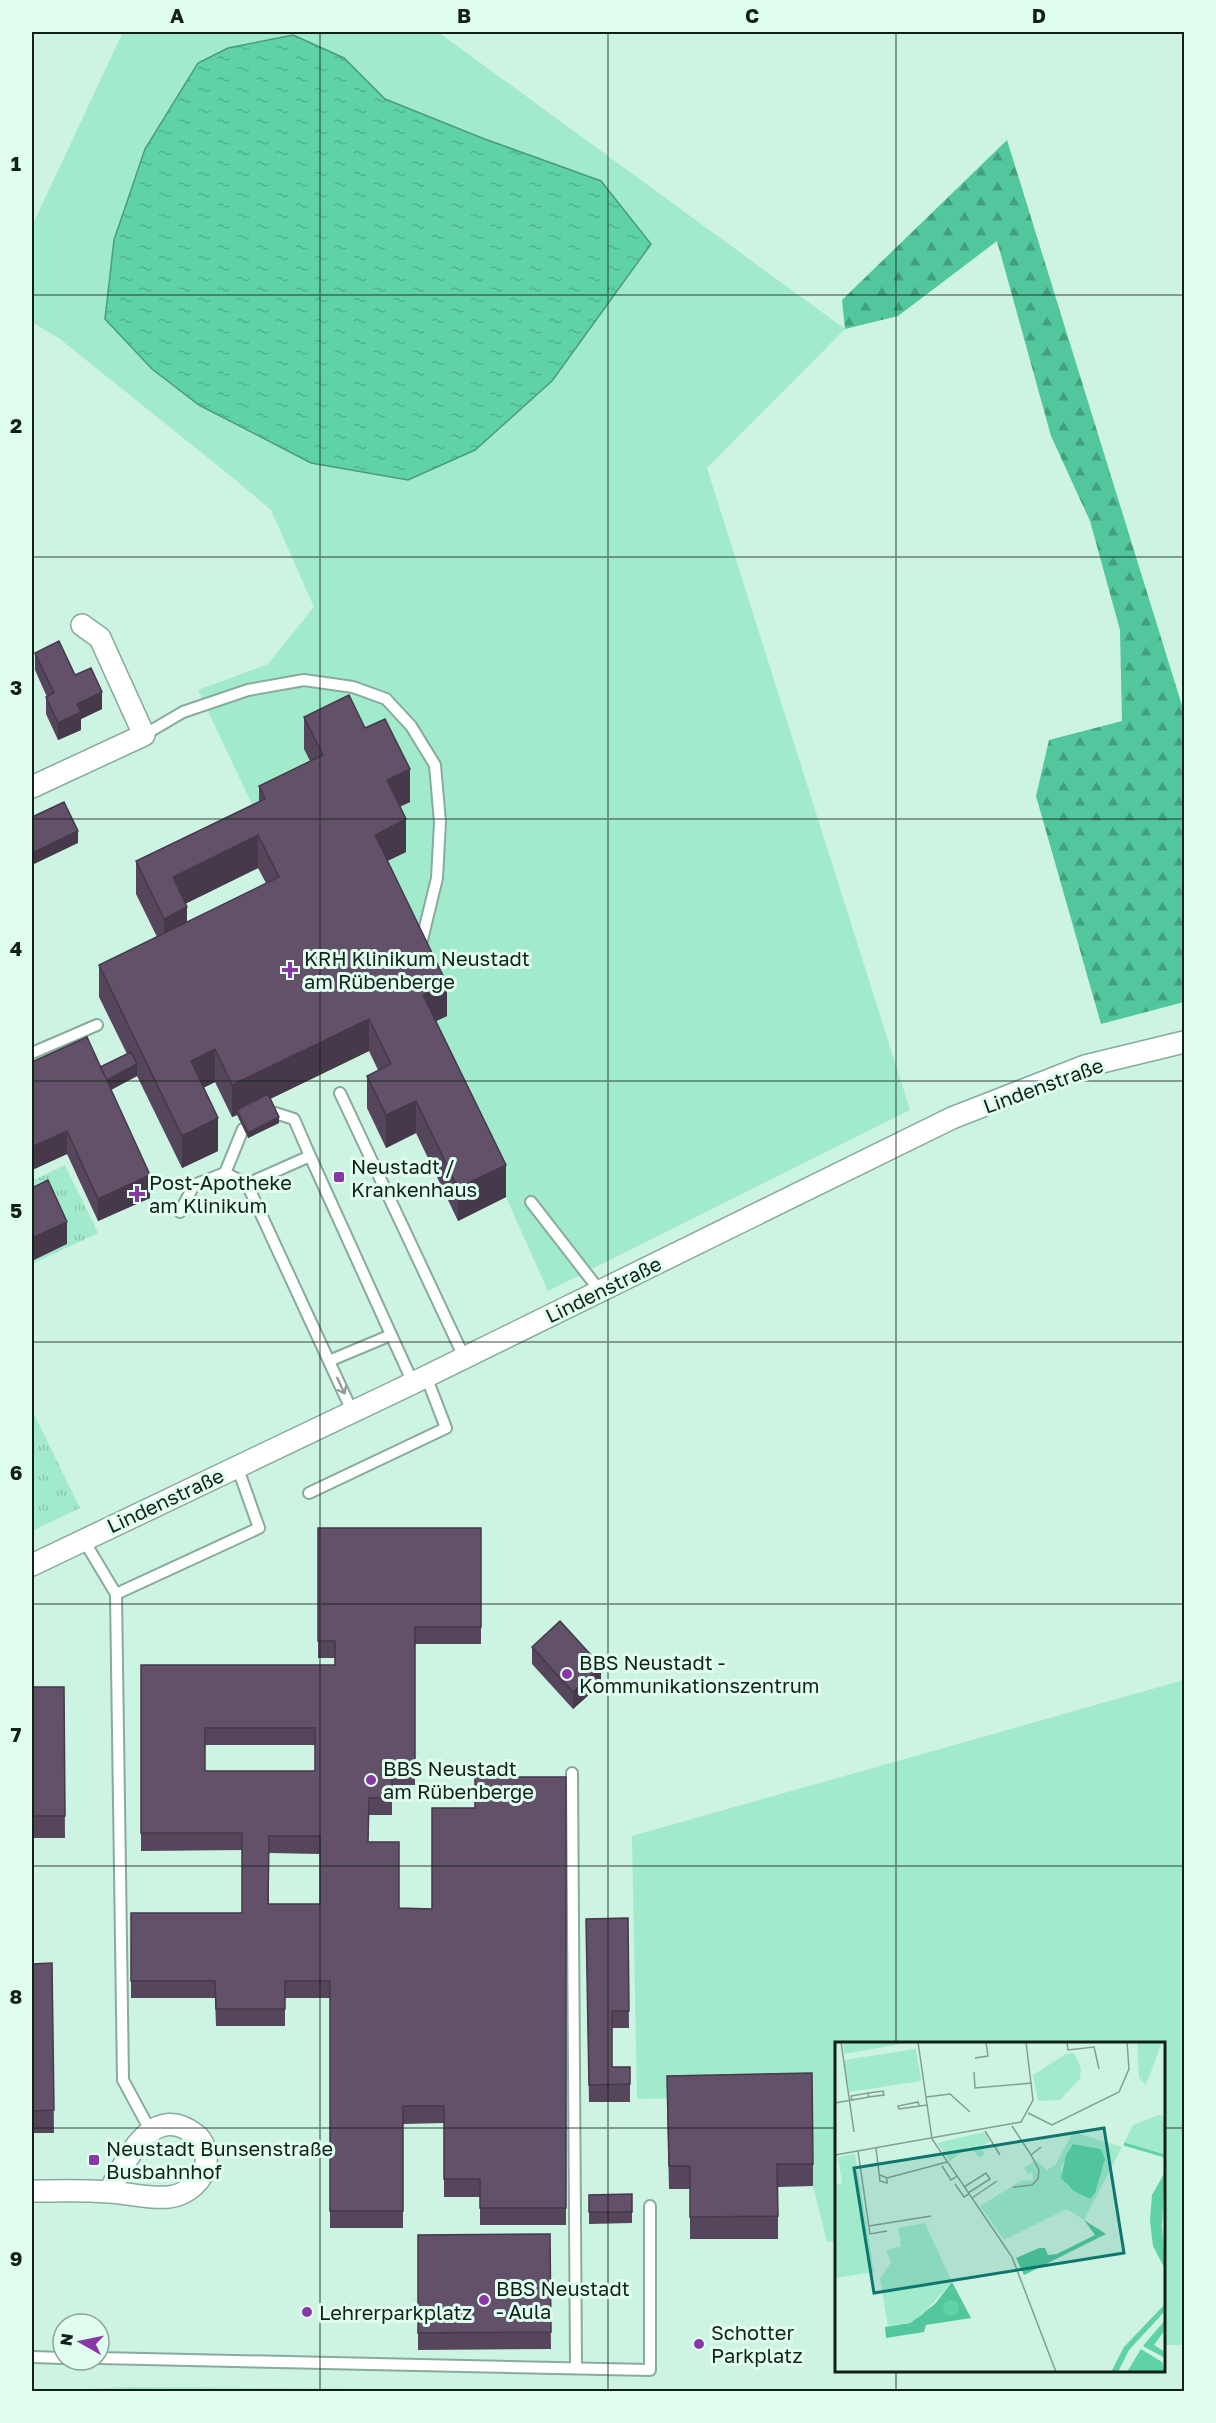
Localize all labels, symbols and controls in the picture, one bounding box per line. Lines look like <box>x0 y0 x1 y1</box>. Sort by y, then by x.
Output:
text: A <box>170 3 184 27</box>
text: B <box>457 3 471 27</box>
text: C <box>745 3 759 27</box>
text: D <box>1032 3 1046 27</box>
text: 1 <box>11 151 21 175</box>
text: 2 <box>10 413 22 437</box>
text: 3 <box>10 675 22 699</box>
text: 4 <box>10 936 22 960</box>
place label: KRH Klinikum Neustadt am Rübenberge <box>304 946 530 993</box>
marker: KRH Klinikum Neustadt am Rübenberge <box>281 961 299 979</box>
street label: Lindenstraße <box>980 1052 1106 1118</box>
place label: Neustadt / Krankenhaus <box>351 1154 477 1201</box>
place label: Post-Apotheke am Klinikum <box>149 1170 292 1217</box>
marker: Neustadt / Krankenhaus <box>332 1170 346 1184</box>
marker: Post-Apotheke am Klinikum <box>130 1187 144 1201</box>
text: 5 <box>10 1198 22 1222</box>
street label: Lindenstraße <box>541 1251 665 1327</box>
one-way arrow <box>335 1376 347 1394</box>
text: 6 <box>10 1460 22 1484</box>
street label: Lindenstraße <box>103 1463 227 1537</box>
place label: BBS Neustadt - Kommunikationszentrum <box>579 1650 820 1697</box>
marker: BBS Neustadt - Kommunikationszentrum <box>560 1667 574 1681</box>
text: 7 <box>11 1722 22 1746</box>
place label: BBS Neustadt am Rübenberge <box>383 1756 534 1803</box>
marker: BBS Neustadt am Rübenberge <box>364 1773 378 1787</box>
text: 8 <box>10 1984 22 2008</box>
inset map <box>835 2042 1165 2372</box>
place label: Neustadt Bunsenstraße Busbahnhof <box>106 2136 333 2183</box>
marker: Neustadt Bunsenstraße Busbahnhof <box>87 2153 101 2167</box>
text: 9 <box>10 2246 22 2270</box>
place label: BBS Neustadt - Aula <box>496 2276 630 2323</box>
marker: BBS Neustadt - Aula <box>477 2293 491 2307</box>
place label: Lehrerparkplatz <box>319 2300 472 2324</box>
marker: Lehrerparkplatz <box>300 2305 314 2319</box>
north arrow <box>51 2312 111 2372</box>
place label: Schotter Parkplatz <box>711 2320 803 2367</box>
text: N <box>55 2332 77 2347</box>
marker: Schotter Parkplatz <box>692 2337 706 2351</box>

